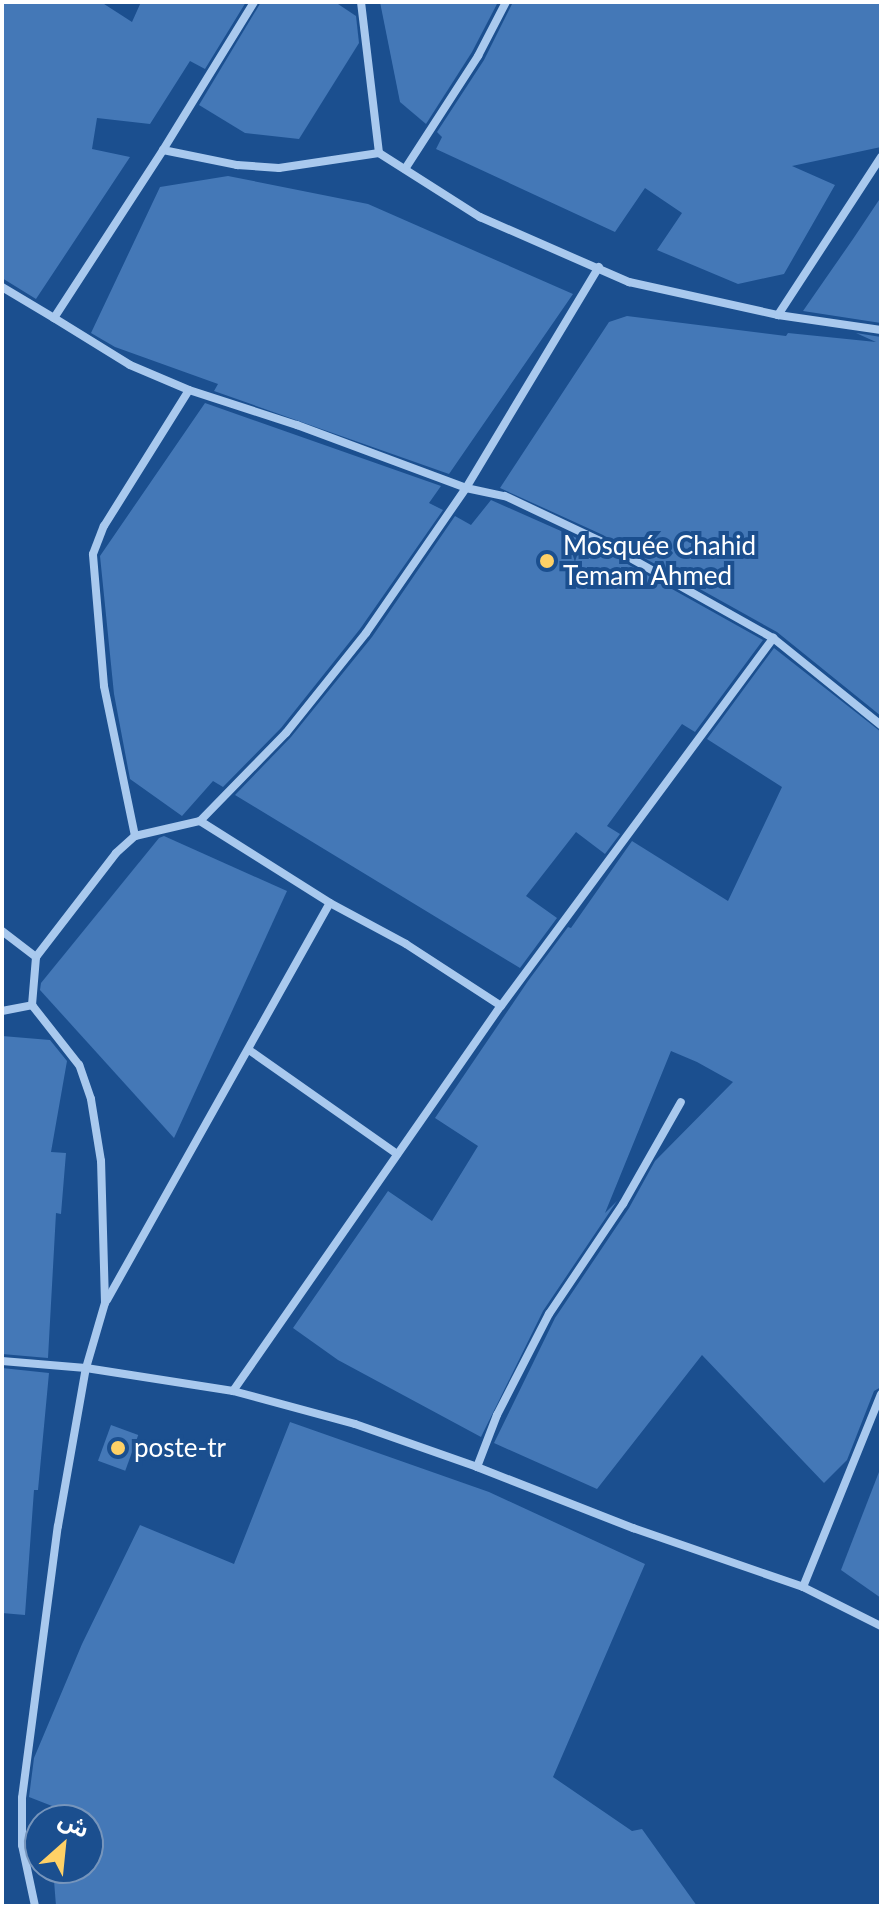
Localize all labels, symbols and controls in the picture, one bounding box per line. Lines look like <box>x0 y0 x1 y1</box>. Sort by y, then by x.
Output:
place label: Mosquée Chahid Temam Ahmed <box>563 530 756 592</box>
marker: Mosquée Chahid Temam Ahmed <box>538 552 556 570</box>
place label: poste-tr <box>134 1432 226 1464</box>
marker: poste-tr <box>109 1439 127 1457</box>
north arrow <box>24 1804 104 1884</box>
text: ش <box>55 1805 94 1843</box>

